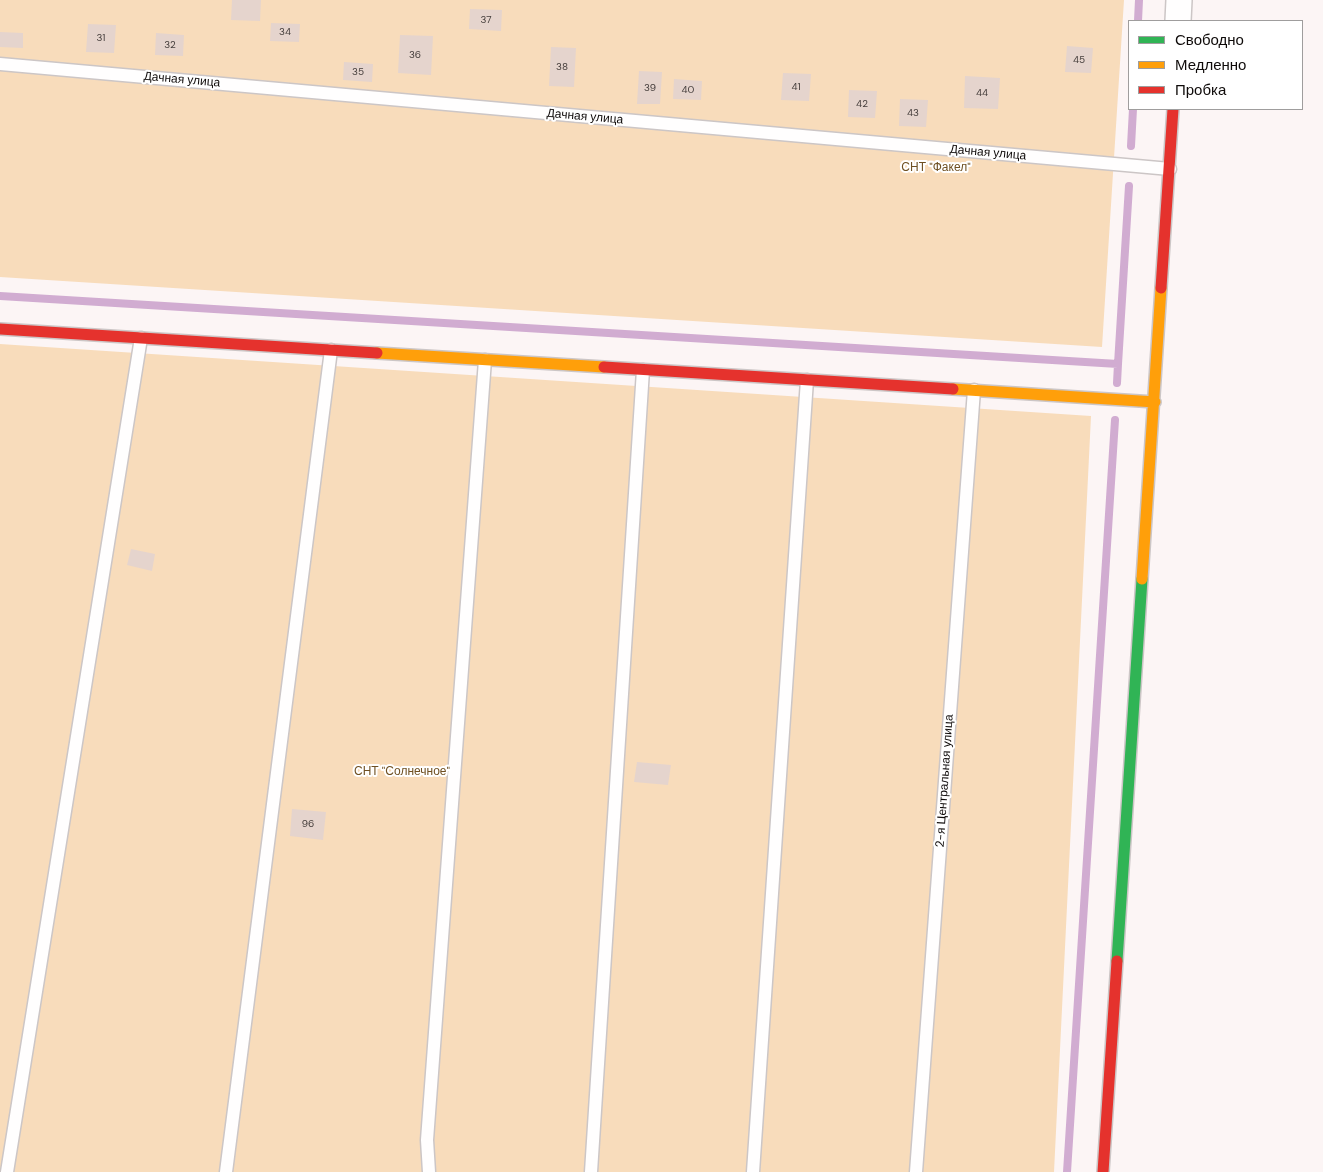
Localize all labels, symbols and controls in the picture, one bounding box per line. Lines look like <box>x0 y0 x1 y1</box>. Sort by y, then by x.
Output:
house number: 37 <box>480 14 492 26</box>
legend <box>1128 20 1303 110</box>
house number: 34 <box>279 26 291 38</box>
text: Свободно <box>1175 30 1244 50</box>
house number: 31 <box>97 32 105 44</box>
house number: 32 <box>164 39 176 51</box>
house number: 36 <box>409 49 421 61</box>
house number: 45 <box>1073 54 1085 66</box>
text: Медленно <box>1175 55 1246 75</box>
house number: 38 <box>556 61 568 73</box>
house number: 35 <box>352 66 364 78</box>
street label: Дачная улица <box>143 69 221 91</box>
text: Пробка <box>1175 80 1226 100</box>
house number: 41 <box>791 81 801 93</box>
house number: 39 <box>644 82 656 94</box>
house number: 40 <box>682 84 694 96</box>
house number: 44 <box>976 87 988 99</box>
house number: 42 <box>856 98 868 110</box>
street label: Дачная улица <box>546 106 624 128</box>
house number: 43 <box>907 107 919 119</box>
street label: Дачная улица <box>949 142 1027 164</box>
park label: СНТ "Факел" <box>901 161 971 175</box>
street label: 2-я Центральная улица <box>933 714 957 848</box>
park label: СНТ "Солнечное" <box>354 765 450 779</box>
house number: 96 <box>302 818 314 830</box>

